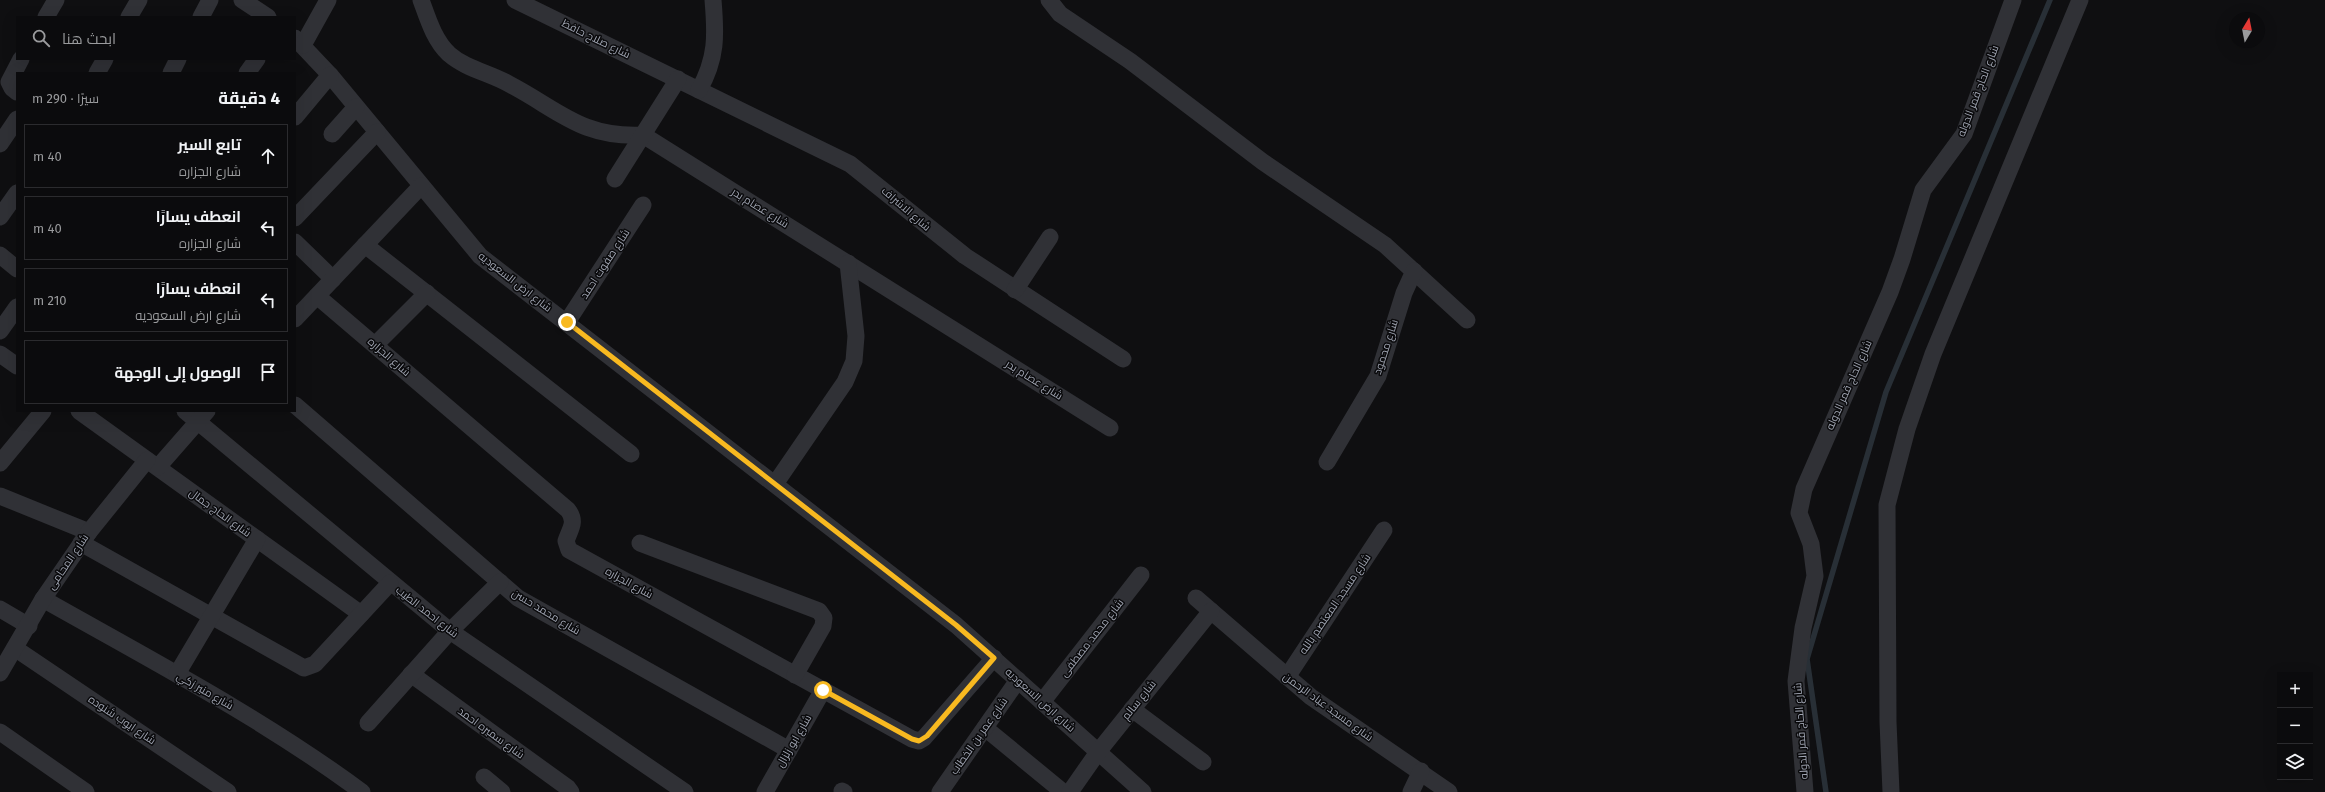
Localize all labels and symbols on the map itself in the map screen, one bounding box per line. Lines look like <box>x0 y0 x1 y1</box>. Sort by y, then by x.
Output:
north arrow <box>2229 12 2265 48</box>
street label: شارع صلاح حافظ <box>559 17 632 62</box>
street label: شارع الحاج قمر الدوله <box>1955 43 2002 139</box>
street label: شارع الاشراف <box>878 184 933 235</box>
street label: شارع عصام بدر <box>728 185 791 232</box>
street label: شارع صفوت احمد <box>578 227 633 302</box>
street label: شارع ارض السعوديه <box>475 249 554 315</box>
route end <box>558 313 576 331</box>
street label: شارع محمود <box>1371 318 1402 376</box>
street label: شارع الجزاره <box>364 335 413 380</box>
street label: شارع الحاج قمر الدوله <box>1823 338 1876 432</box>
street label: شارع عصام بدر <box>1002 357 1065 404</box>
street label: شارع الحاج جمال <box>186 486 254 541</box>
street label: شارع المحامى <box>45 532 92 593</box>
street label: شارع مسجد المعتصم بالله <box>1297 551 1374 657</box>
street label: شارع الجزاره <box>602 565 655 602</box>
street label: شارع احمد الطيب <box>392 583 461 641</box>
street label: شارع محمد حسن <box>509 587 582 638</box>
street label: شارع محمد مصطفى <box>1057 596 1127 680</box>
street label: شارع ارض السعوديه <box>1002 665 1078 736</box>
street label: شارع منير زكي <box>173 670 236 714</box>
street label: شارع مسجد عباد الرحمن <box>1280 670 1375 745</box>
street label: شارع سالم <box>1119 678 1160 723</box>
route start <box>814 681 832 699</box>
street label: شارع الحاج قمر الدوله <box>1791 682 1812 780</box>
street label: شارع ايوب شنوده <box>85 693 158 748</box>
street label: شارع عمر بن الخطاب <box>948 695 1011 777</box>
street label: شارع سميره احمد <box>455 705 527 762</box>
street label: شارع ابو زلزال <box>774 712 815 770</box>

